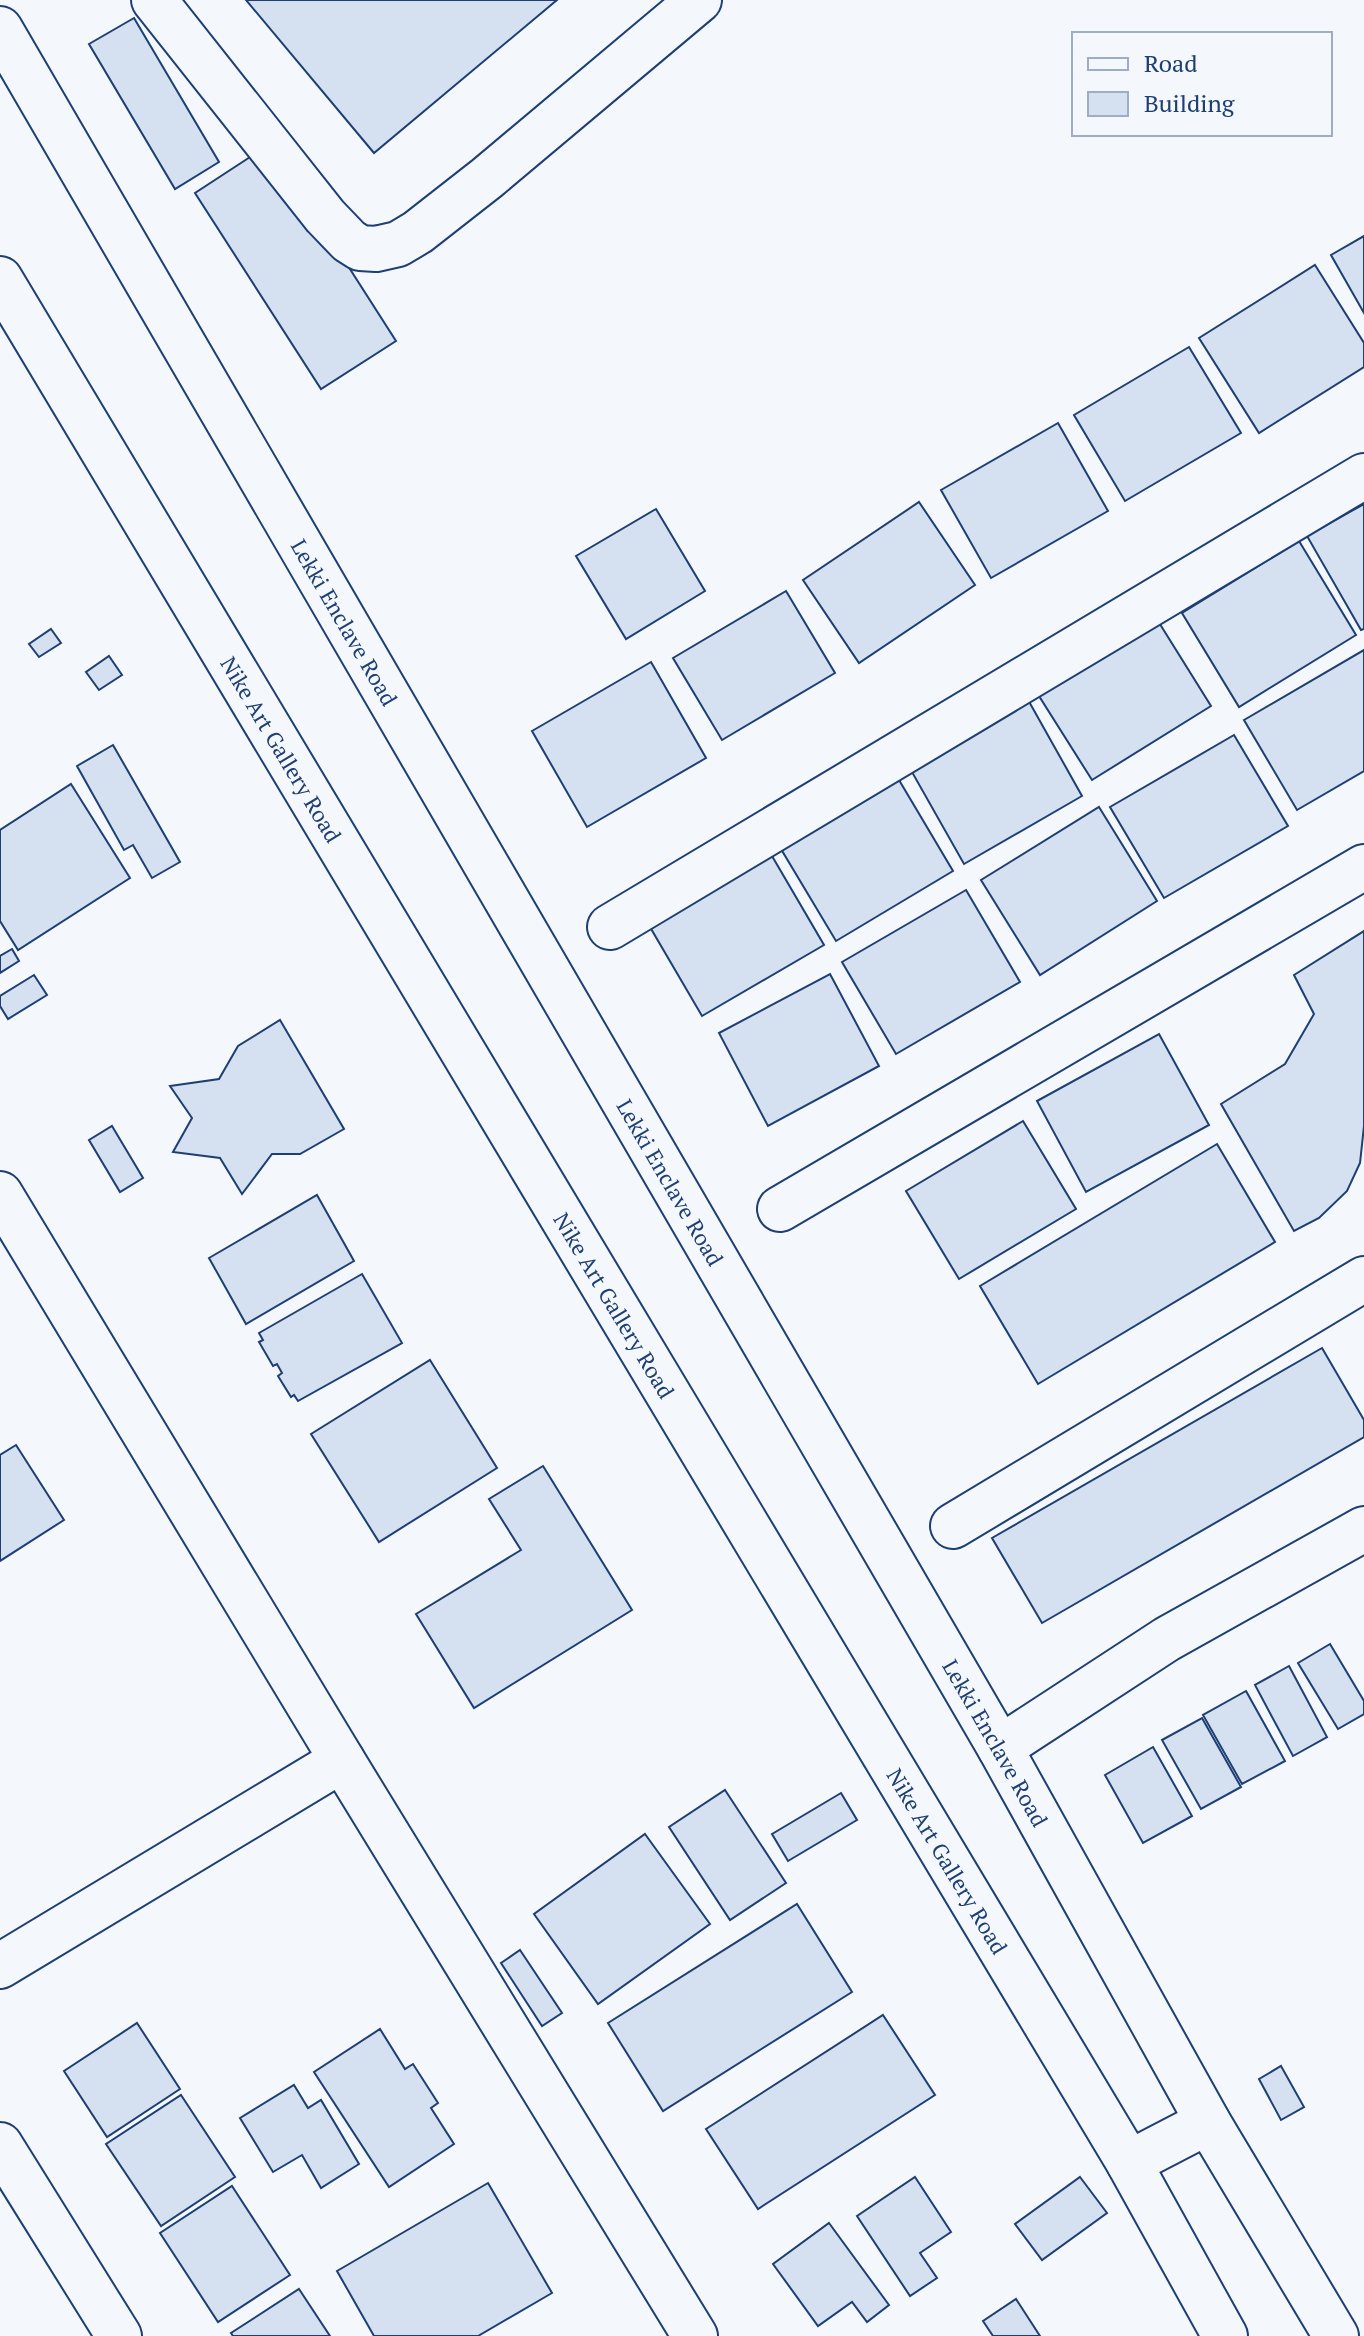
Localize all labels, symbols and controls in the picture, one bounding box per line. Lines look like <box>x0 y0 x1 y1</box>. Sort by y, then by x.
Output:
legend <box>1072 32 1332 136</box>
text: Road <box>1144 47 1198 79</box>
text: Building <box>1144 87 1235 119</box>
street label: Lekki Enclave Road <box>285 533 405 711</box>
street label: Nike Art Gallery Road <box>215 651 349 847</box>
street label: Lekki Enclave Road <box>611 1093 731 1271</box>
street label: Nike Art Gallery Road <box>548 1207 682 1403</box>
street label: Lekki Enclave Road <box>937 1654 1055 1831</box>
street label: Nike Art Gallery Road <box>881 1762 1015 1959</box>

